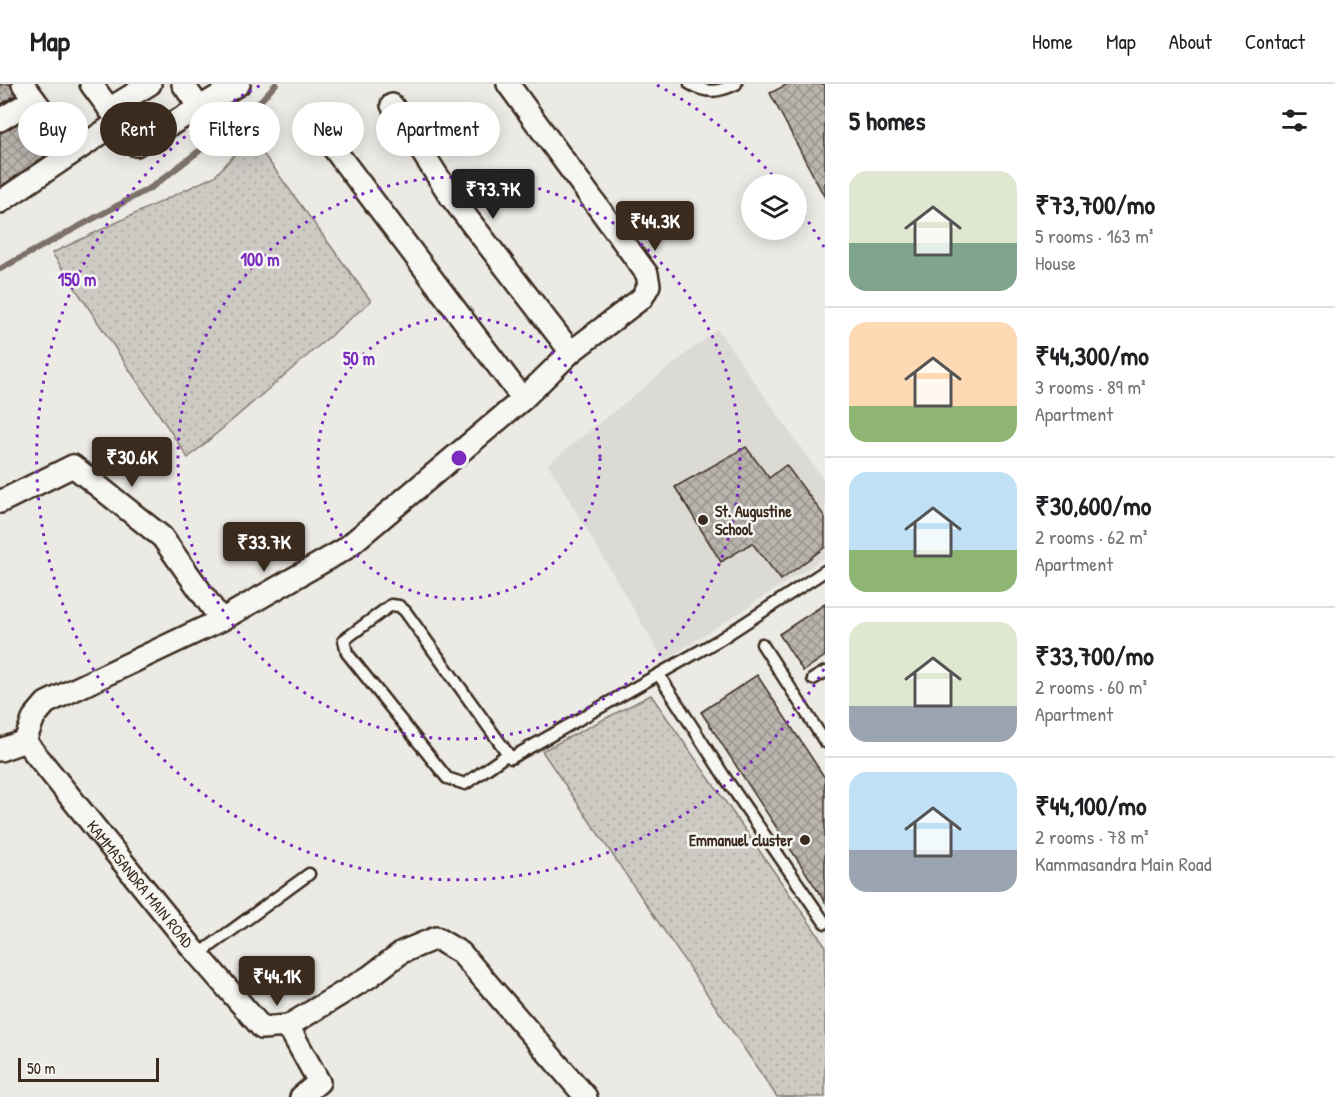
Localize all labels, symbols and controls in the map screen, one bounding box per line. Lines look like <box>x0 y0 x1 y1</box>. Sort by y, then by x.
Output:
text: Map <box>30 22 70 60</box>
text: Home <box>1032 27 1073 56</box>
text: Map <box>1106 27 1136 56</box>
text: About <box>1169 27 1212 56</box>
text: Contact <box>1245 27 1305 56</box>
chip: Buy <box>18 102 88 156</box>
chip: Rent <box>100 102 177 156</box>
chip: Filters <box>189 102 280 156</box>
chip: New <box>292 102 364 156</box>
chip: Apartment <box>376 102 500 156</box>
text: 5 homes <box>849 103 925 138</box>
icon: filters <box>1278 104 1311 137</box>
pin: ₹73.7K <box>444 169 542 220</box>
map controls <box>741 174 807 240</box>
button: layers <box>741 174 807 240</box>
text: ₹73.7K <box>466 175 520 202</box>
text: ₹73,700/mo <box>1035 187 1155 222</box>
icon: home <box>897 195 969 267</box>
pin: ₹44.3K <box>606 201 704 252</box>
text: ₹44.3K <box>630 207 680 234</box>
text: 5 rooms · 163 m² <box>1035 222 1153 249</box>
text: 100 m <box>240 247 280 272</box>
text: House <box>1035 249 1076 276</box>
text: 150 m <box>58 267 96 292</box>
text: ₹44,300/mo <box>1035 338 1149 373</box>
text: 50 m <box>343 346 375 371</box>
icon: home <box>897 346 969 418</box>
text: 3 rooms · 89 m² <box>1035 373 1146 400</box>
text: Apartment <box>1035 400 1113 427</box>
pin: ₹30.6K <box>83 437 181 488</box>
text: ₹30.6K <box>106 443 158 470</box>
centre of rings <box>449 448 469 468</box>
text: ₹30,600/mo <box>1035 488 1151 523</box>
icon: home <box>897 496 969 568</box>
place label: St. Augustine School <box>715 500 792 540</box>
marker: St. Augustine School <box>696 513 710 527</box>
pin: ₹33.7K <box>215 522 313 573</box>
text: 2 rooms · 62 m² <box>1035 523 1147 550</box>
text: ₹33.7K <box>237 528 291 555</box>
text: Apartment <box>1035 550 1113 577</box>
text: ₹33,700/mo <box>1035 638 1154 673</box>
icon: home <box>897 646 969 718</box>
text: 2 rooms · 60 m² <box>1035 673 1147 700</box>
text: Apartment <box>1035 700 1113 727</box>
text: ₹44,100/mo <box>1035 788 1147 823</box>
icon: home <box>897 796 969 868</box>
street label: KAMMASANDRA MAIN ROAD <box>82 815 199 952</box>
text: 2 rooms · 78 m² <box>1035 823 1149 850</box>
place label: Emmanuel cluster <box>689 829 794 851</box>
marker: Emmanuel cluster <box>798 833 812 847</box>
text: Kammasandra Main Road <box>1035 850 1212 877</box>
pin: ₹44.1K <box>228 956 326 1007</box>
text: ₹44.1K <box>253 962 301 989</box>
scale bar <box>18 1055 159 1082</box>
text: 50 m <box>27 1057 56 1079</box>

